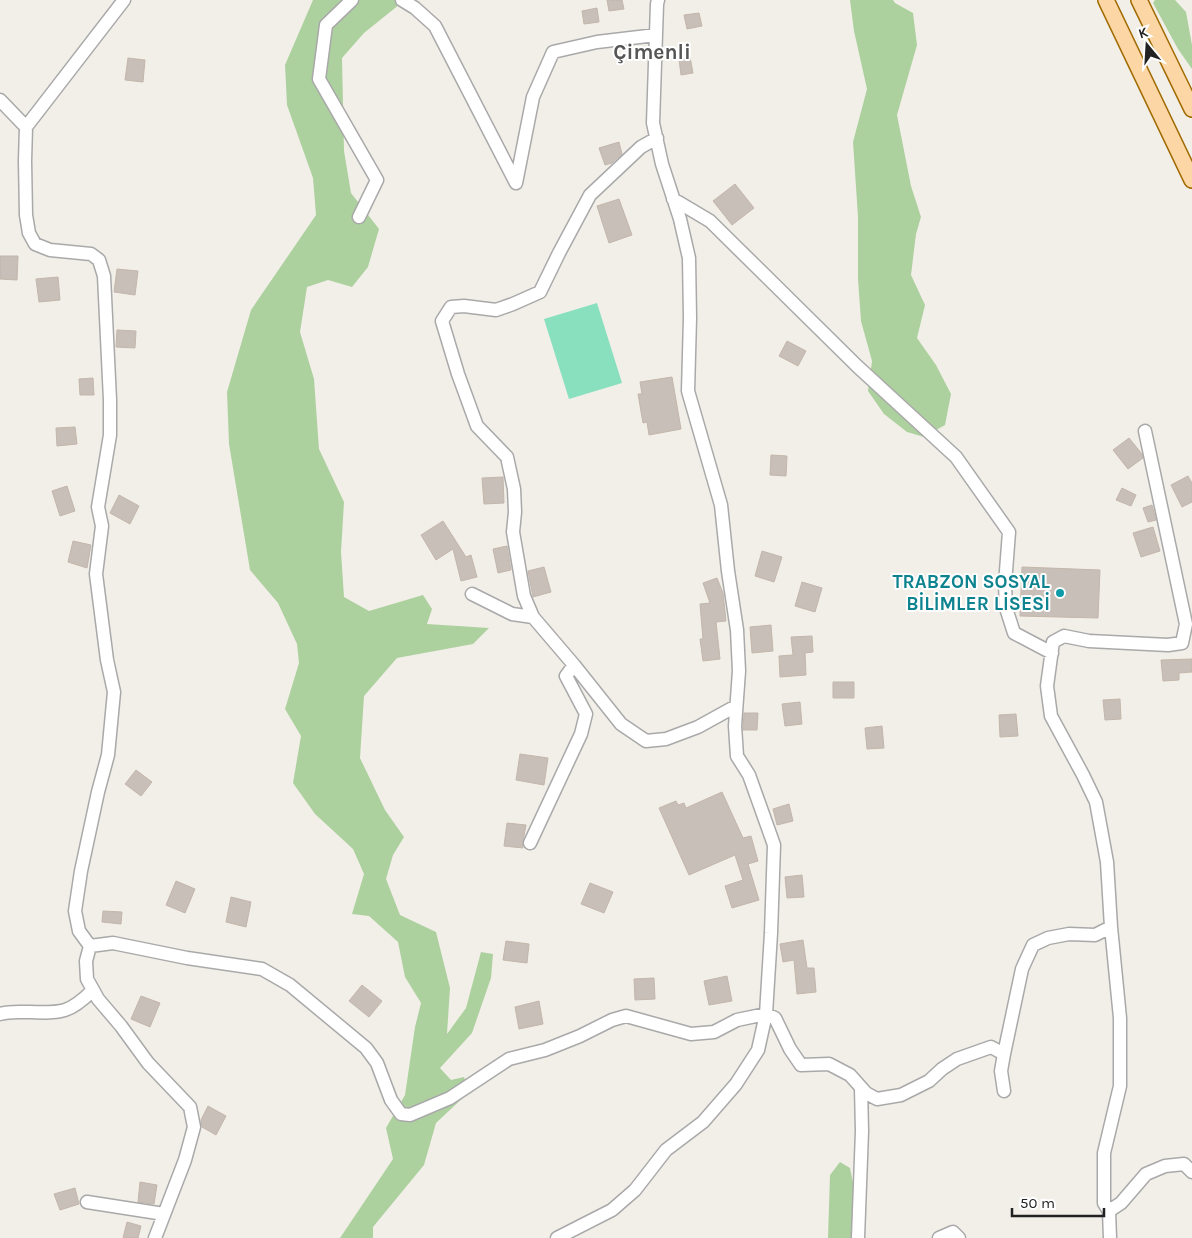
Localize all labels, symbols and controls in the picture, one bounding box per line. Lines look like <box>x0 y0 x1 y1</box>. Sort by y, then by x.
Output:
north arrow <box>1122 20 1172 70</box>
text: K <box>1136 23 1151 43</box>
district label: Çimenli <box>613 40 691 64</box>
place label: TRABZON SOSYAL BİLİMLER LİSESİ <box>893 571 1051 615</box>
marker: TRABZON SOSYAL BİLİMLER LİSESİ <box>1054 587 1066 599</box>
scale bar <box>1012 1186 1104 1218</box>
text: 50 m <box>1020 1194 1055 1212</box>

